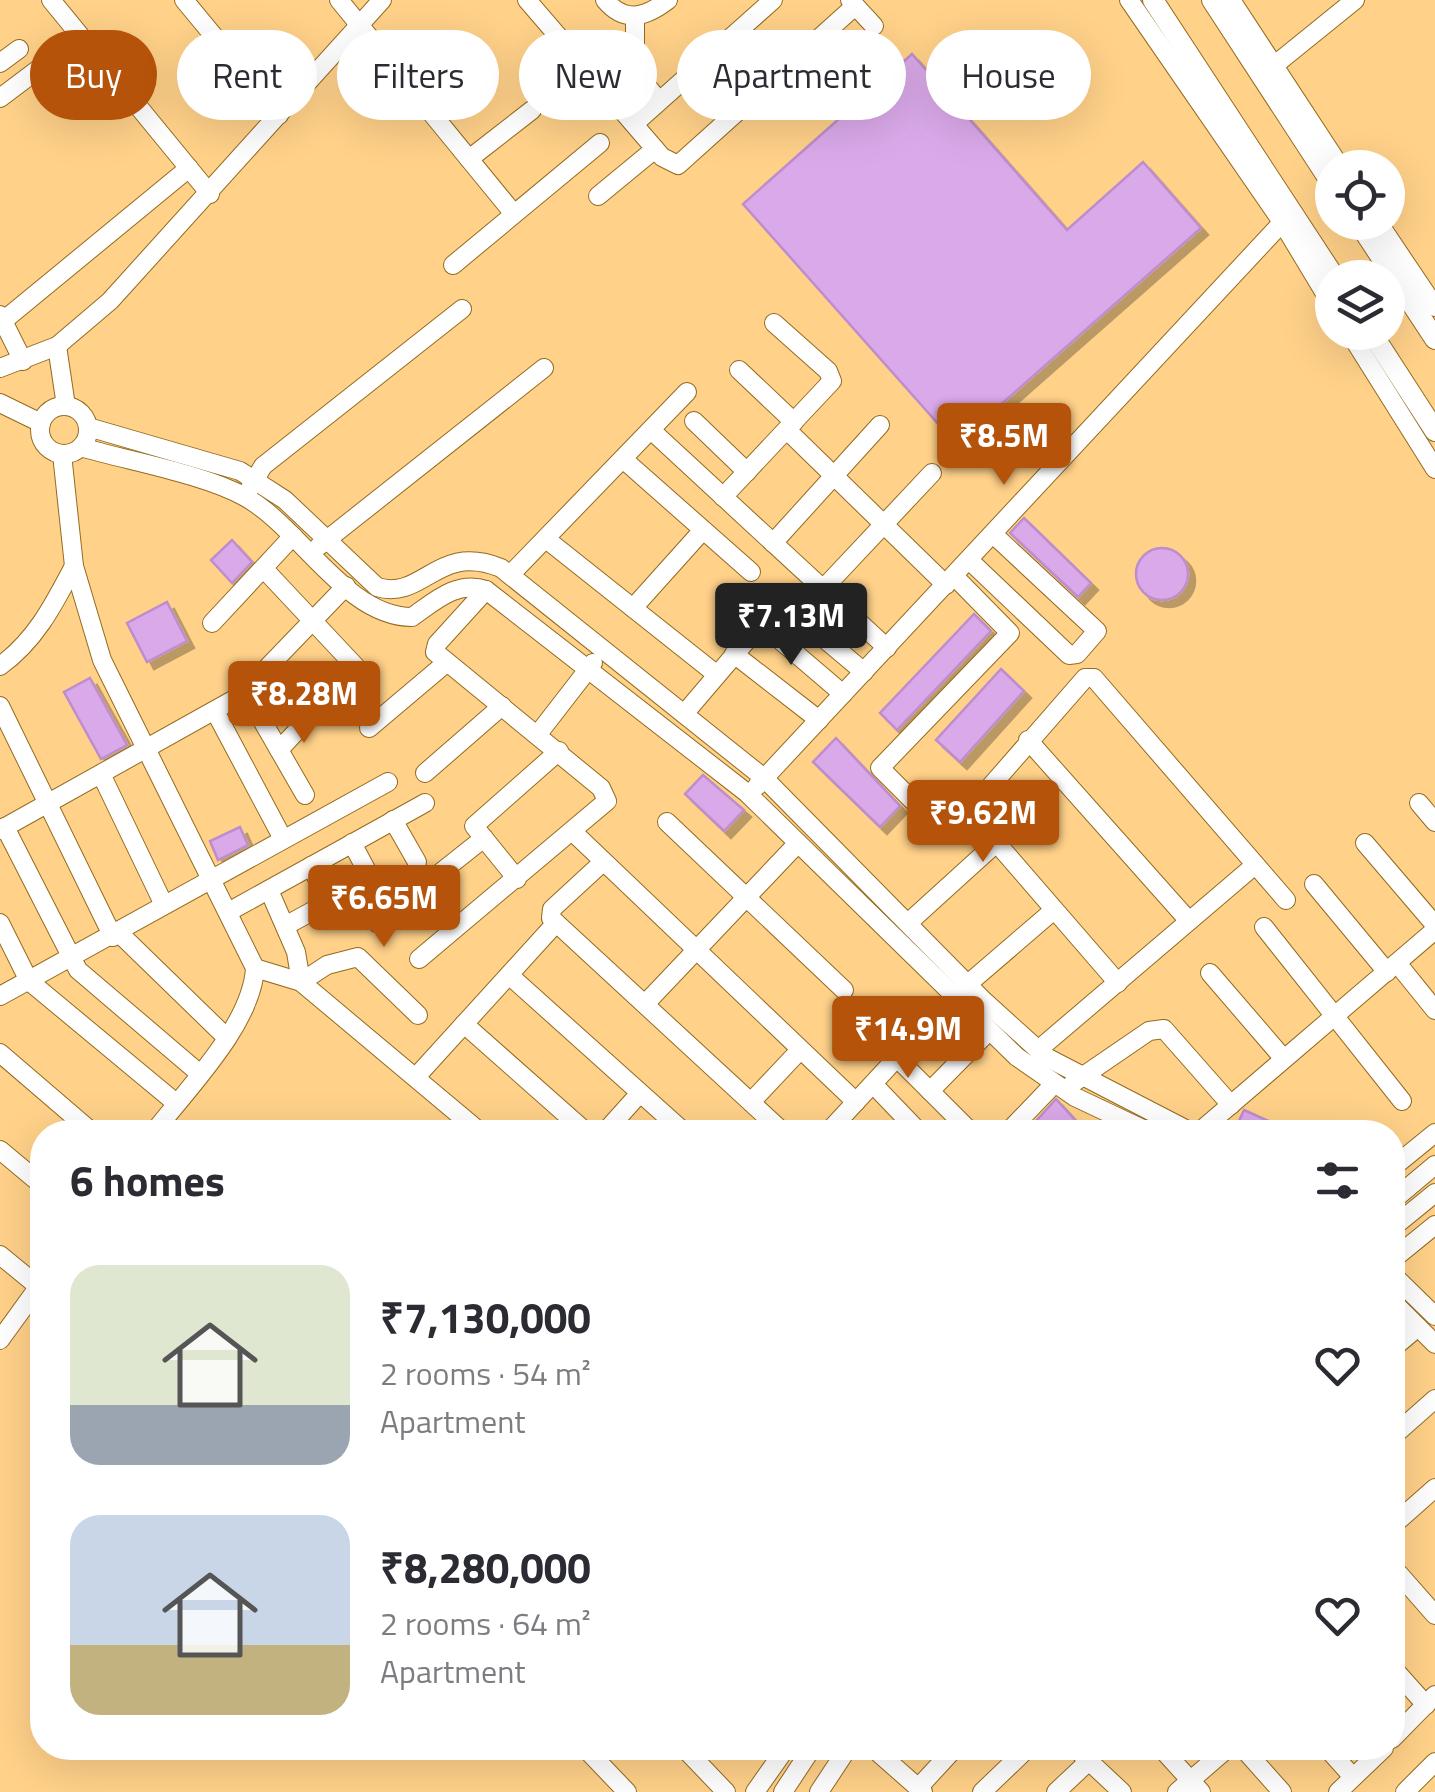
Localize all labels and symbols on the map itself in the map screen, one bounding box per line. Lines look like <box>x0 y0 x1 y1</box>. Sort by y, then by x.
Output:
pin: ₹8.5M <box>934 403 1074 488</box>
pin: ₹7.13M <box>710 583 872 668</box>
pin: ₹8.28M <box>223 661 385 746</box>
pin: ₹9.62M <box>902 780 1064 865</box>
pin: ₹6.65M <box>303 865 465 950</box>
pin: ₹14.9M <box>827 996 989 1081</box>

